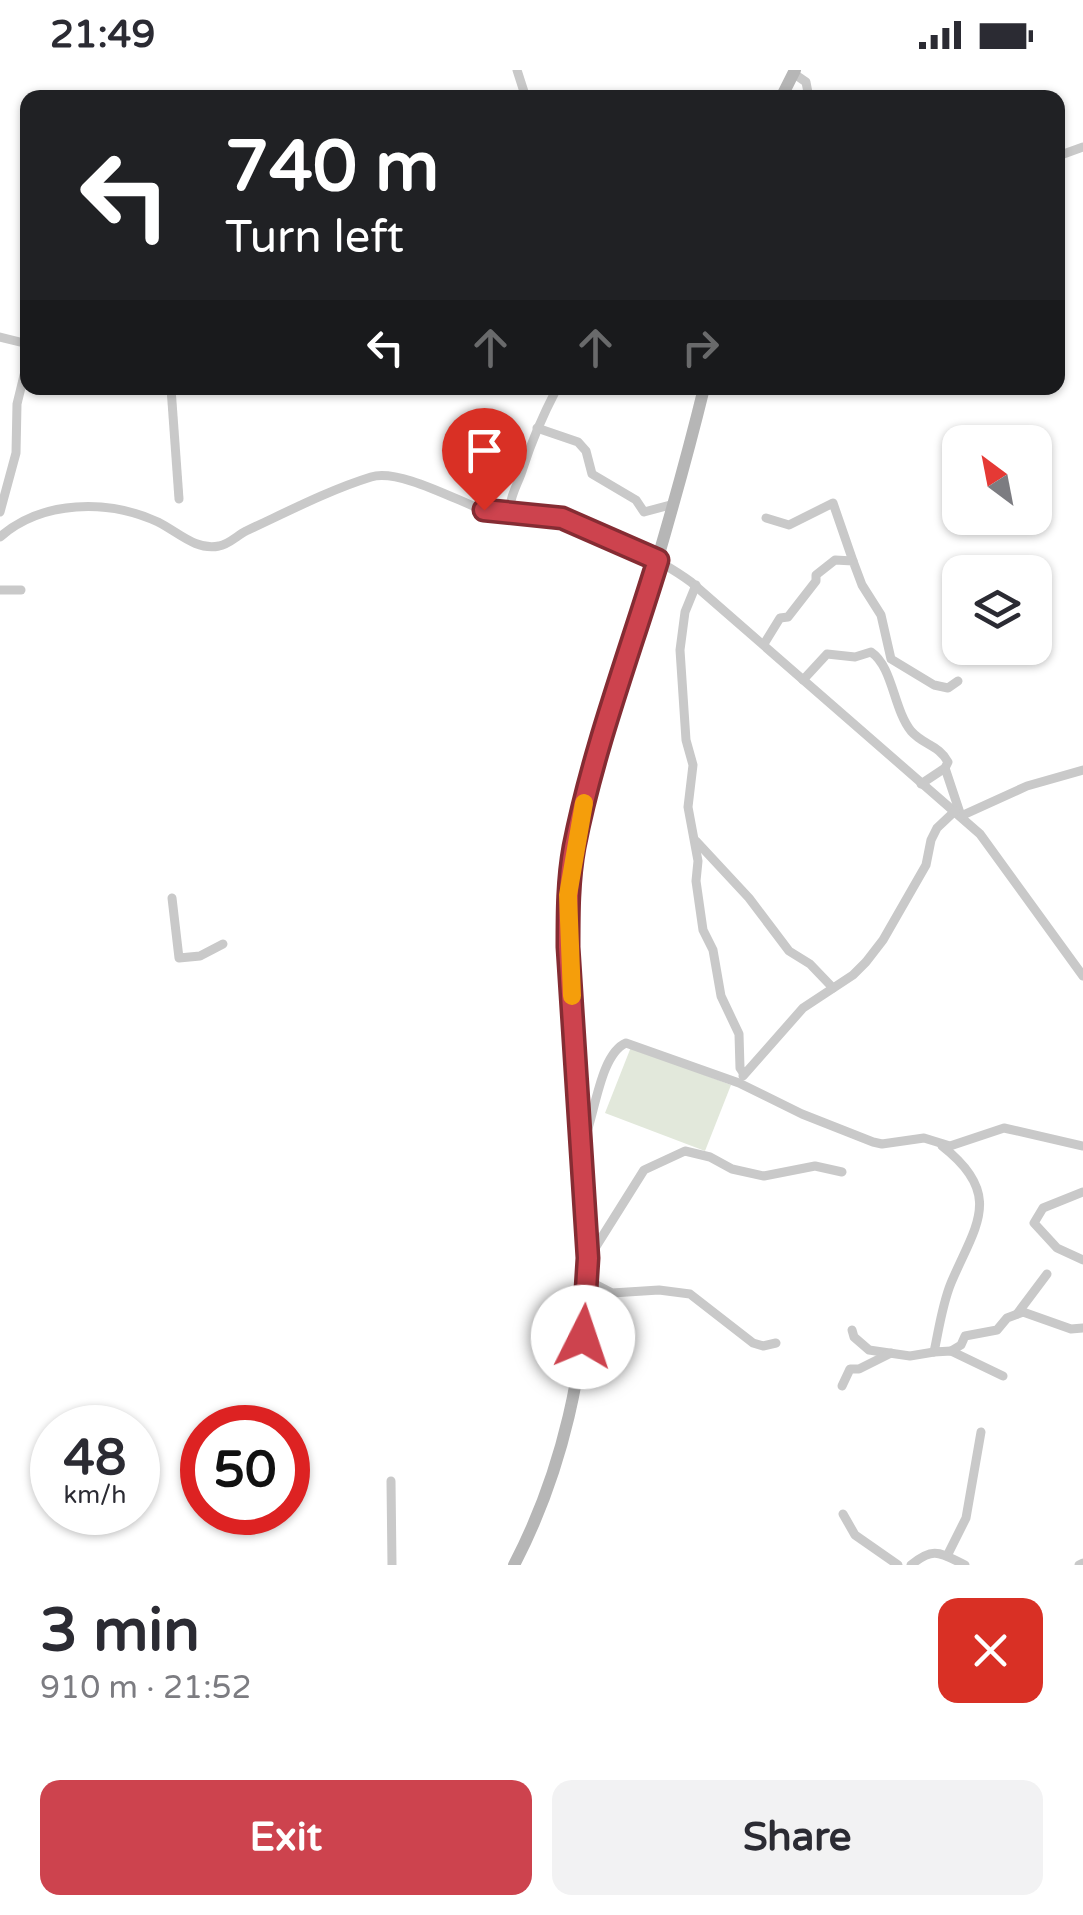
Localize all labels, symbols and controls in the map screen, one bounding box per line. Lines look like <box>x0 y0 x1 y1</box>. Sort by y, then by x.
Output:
text: 21:49 <box>50 12 155 58</box>
text: 740 m <box>225 126 439 210</box>
icon: left <box>60 130 190 260</box>
text: Turn left <box>225 211 404 265</box>
icon: left <box>358 320 413 375</box>
icon: ahead <box>463 320 518 375</box>
icon: ahead <box>568 320 623 375</box>
icon: right <box>673 320 728 375</box>
pin <box>442 408 527 511</box>
icon: arrive <box>457 423 512 478</box>
north arrow <box>942 425 1052 535</box>
map controls <box>942 425 1052 665</box>
button: layers <box>942 555 1052 665</box>
position arrow <box>531 1285 635 1389</box>
speed limit sign: 50 <box>180 1405 310 1535</box>
text: 48 <box>64 1428 126 1488</box>
text: km/h <box>64 1480 126 1510</box>
text: 3 min <box>40 1595 200 1667</box>
button: close <box>938 1598 1043 1703</box>
text: 910 m · 21:52 <box>40 1669 252 1707</box>
button: Exit <box>40 1780 532 1895</box>
button: Share <box>552 1780 1043 1895</box>

